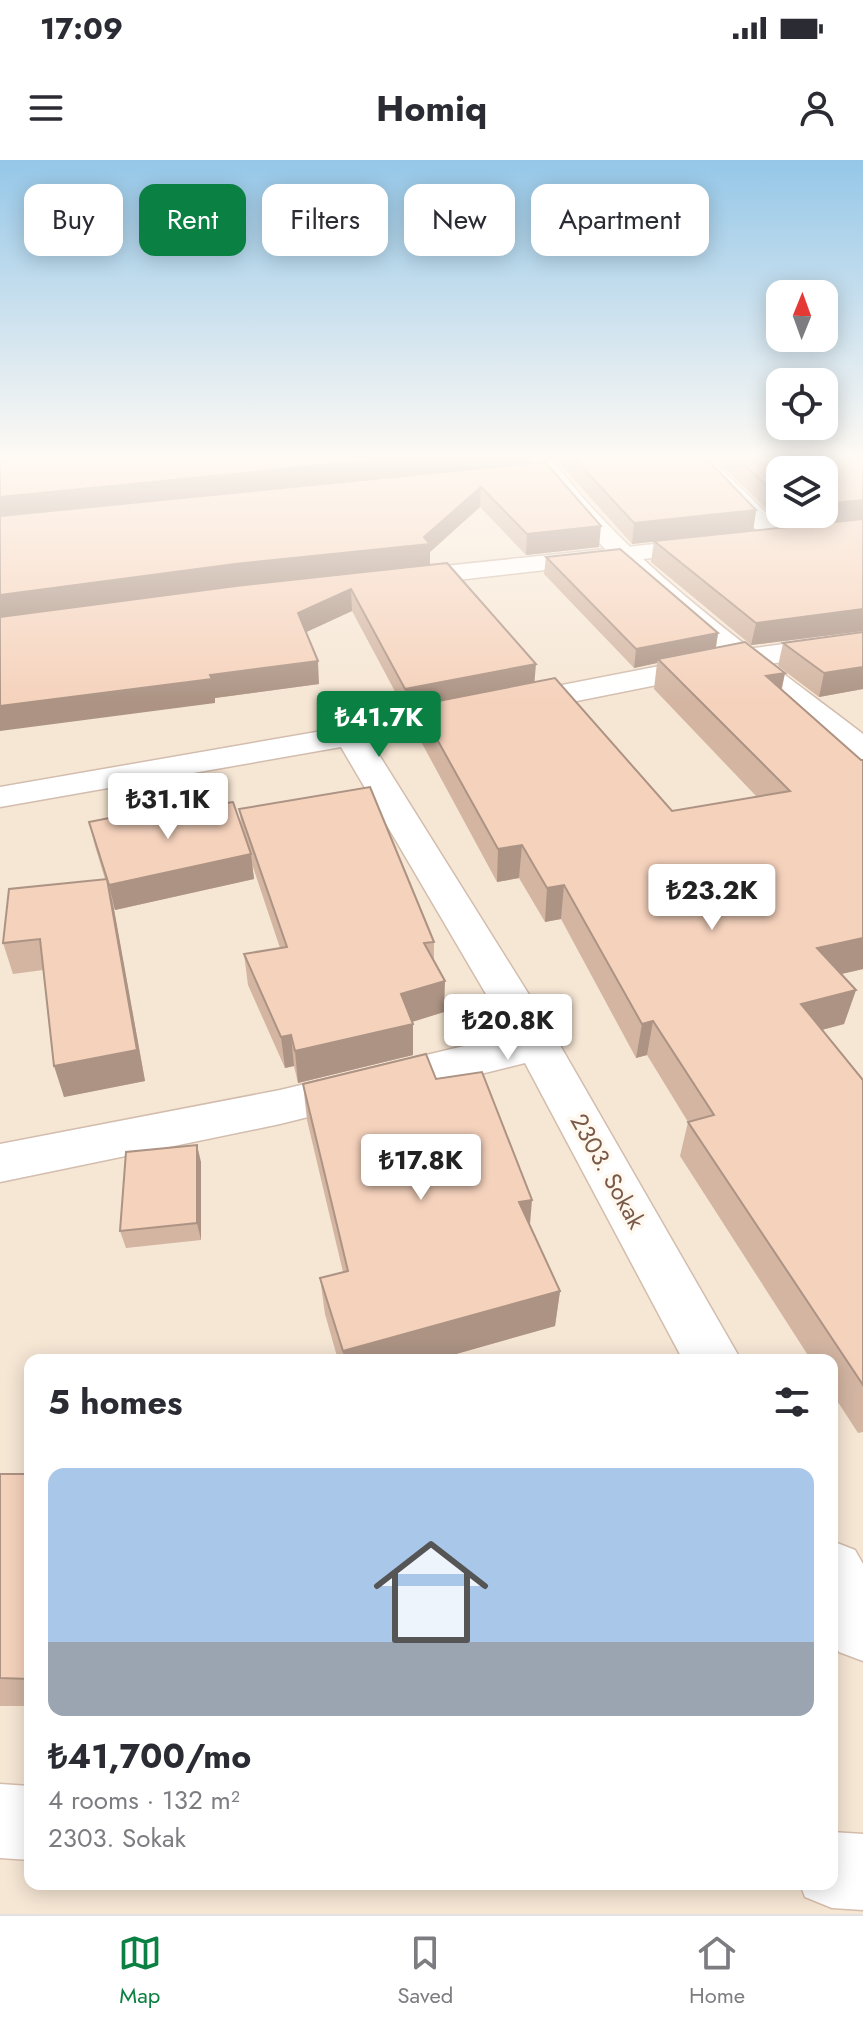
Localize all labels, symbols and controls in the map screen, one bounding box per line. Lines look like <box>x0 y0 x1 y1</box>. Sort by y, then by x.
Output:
text: 17:09 <box>40 7 123 50</box>
text: Homiq <box>376 82 487 134</box>
icon: menu <box>24 86 68 130</box>
icon: person <box>795 86 839 130</box>
chip: Buy <box>24 184 123 256</box>
chip: Rent <box>139 184 246 256</box>
chip: Filters <box>262 184 388 256</box>
chip: New <box>404 184 515 256</box>
chip: Apartment <box>531 184 709 256</box>
north arrow <box>766 280 838 352</box>
map controls <box>766 280 838 528</box>
button: locate <box>766 368 838 440</box>
button: layers <box>766 456 838 528</box>
pin: ₺41.7K <box>314 691 444 759</box>
text: ₺41.7K <box>335 698 423 736</box>
pin: ₺31.1K <box>103 773 233 841</box>
text: ₺31.1K <box>126 780 210 818</box>
pin: ₺23.2K <box>647 864 777 932</box>
text: ₺23.2K <box>666 871 758 909</box>
pin: ₺20.8K <box>443 994 573 1062</box>
text: ₺20.8K <box>462 1001 554 1039</box>
street label: 2303. Sokak <box>562 1107 654 1236</box>
pin: ₺17.8K <box>356 1134 486 1202</box>
text: ₺17.8K <box>379 1141 463 1179</box>
text: 5 homes <box>48 1378 182 1427</box>
icon: filters <box>770 1380 814 1424</box>
icon: home <box>359 1520 503 1664</box>
text: ₺41,700/mo <box>48 1732 251 1781</box>
text: 4 rooms · 132 m² <box>48 1781 240 1819</box>
text: 2303. Sokak <box>48 1819 186 1857</box>
tab: Map <box>118 1931 162 2011</box>
tab: Saved <box>398 1931 453 2011</box>
tab: Home <box>689 1931 745 2011</box>

